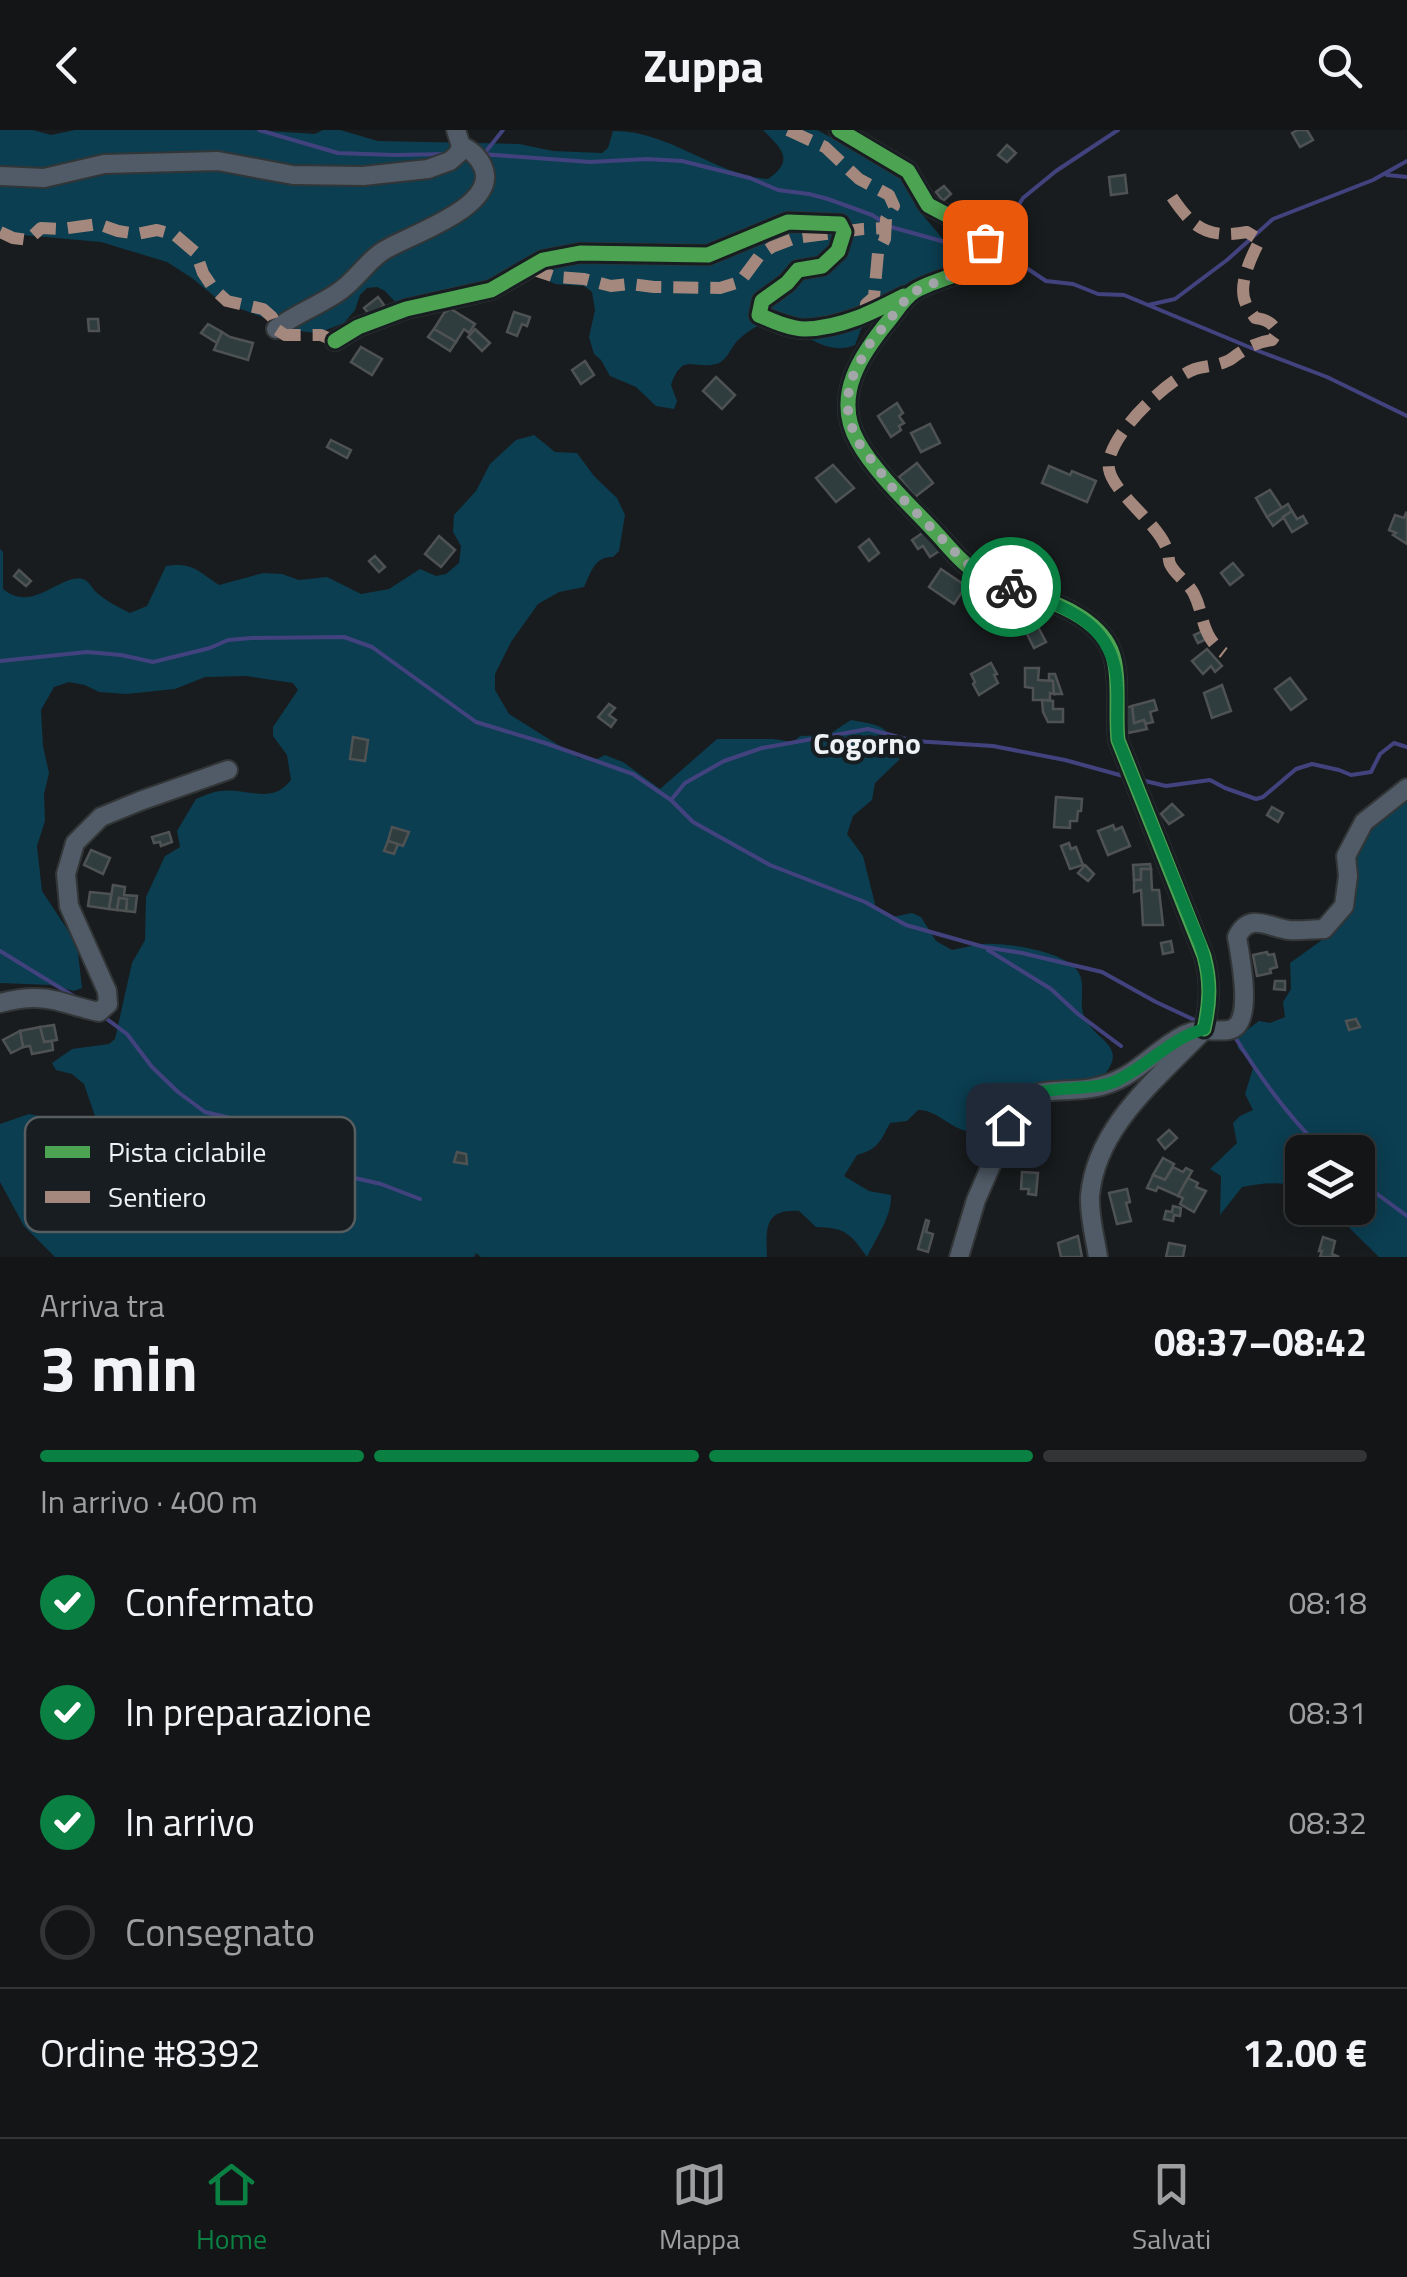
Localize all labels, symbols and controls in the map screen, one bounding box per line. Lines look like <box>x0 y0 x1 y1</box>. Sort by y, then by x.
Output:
text: Zuppa <box>643 31 764 99</box>
icon: back <box>40 38 95 93</box>
icon: search <box>1312 38 1367 93</box>
pin <box>943 200 1028 285</box>
icon: bag <box>958 215 1013 270</box>
courier <box>961 537 1061 637</box>
icon: bike <box>984 560 1039 615</box>
district label: Cogorno <box>813 720 921 766</box>
pin <box>966 1083 1051 1168</box>
icon: home <box>981 1098 1036 1153</box>
legend <box>25 1117 355 1232</box>
text: Pista ciclabile <box>108 1130 266 1173</box>
map controls <box>1285 1135 1375 1225</box>
button: layers <box>1285 1135 1375 1225</box>
text: Sentiero <box>108 1175 207 1218</box>
text: Arriva tra <box>40 1281 165 1329</box>
text: 08:37–08:42 <box>1154 1313 1367 1371</box>
text: 3 min <box>40 1317 198 1416</box>
text: In arrivo · 400 m <box>40 1477 258 1525</box>
text: Confermato <box>125 1573 315 1631</box>
icon: check <box>40 1575 95 1630</box>
text: 08:18 <box>1288 1578 1367 1626</box>
text: In preparazione <box>125 1683 372 1741</box>
icon: check <box>40 1685 95 1740</box>
text: 08:31 <box>1288 1688 1367 1736</box>
text: In arrivo <box>125 1793 255 1851</box>
icon: check <box>40 1795 95 1850</box>
text: 08:32 <box>1288 1798 1367 1846</box>
text: Consegnato <box>125 1903 315 1961</box>
text: Ordine #8392 <box>40 2024 261 2082</box>
text: 12.00 € <box>1243 2024 1367 2082</box>
tab: Home <box>196 2157 267 2260</box>
tab: Mappa <box>659 2157 740 2260</box>
tab: Salvati <box>1132 2157 1211 2260</box>

